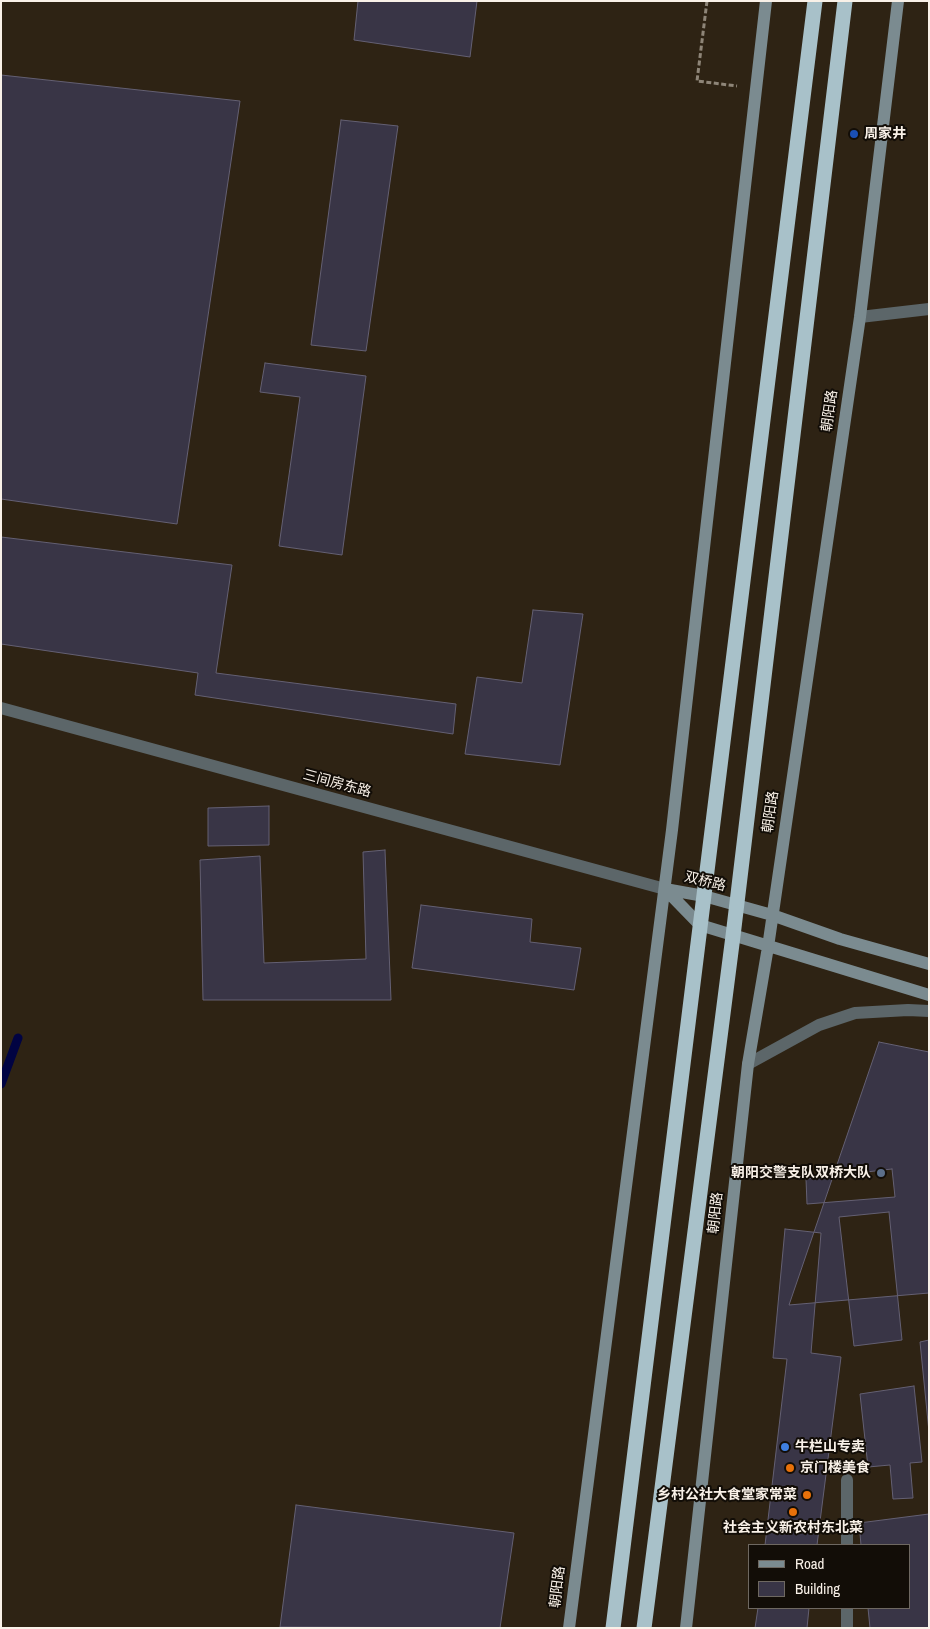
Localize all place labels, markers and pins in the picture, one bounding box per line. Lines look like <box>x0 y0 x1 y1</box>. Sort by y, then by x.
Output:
place label: 周家井 <box>864 126 906 142</box>
marker: 周家井 <box>848 128 860 140</box>
place label: 朝阳交警支队双桥大队 <box>731 1165 871 1181</box>
marker: 朝阳交警支队双桥大队 <box>875 1167 887 1179</box>
place label: 牛栏山专卖 <box>795 1439 865 1455</box>
marker: 牛栏山专卖 <box>779 1441 791 1453</box>
place label: 京门楼美食 <box>800 1460 870 1476</box>
marker: 京门楼美食 <box>784 1462 796 1474</box>
place label: 乡村公社大食堂家常菜 <box>657 1487 797 1503</box>
marker: 乡村公社大食堂家常菜 <box>801 1489 813 1501</box>
marker: 社会主义新农村东北菜 <box>787 1506 799 1518</box>
place label: 社会主义新农村东北菜 <box>723 1520 863 1536</box>

